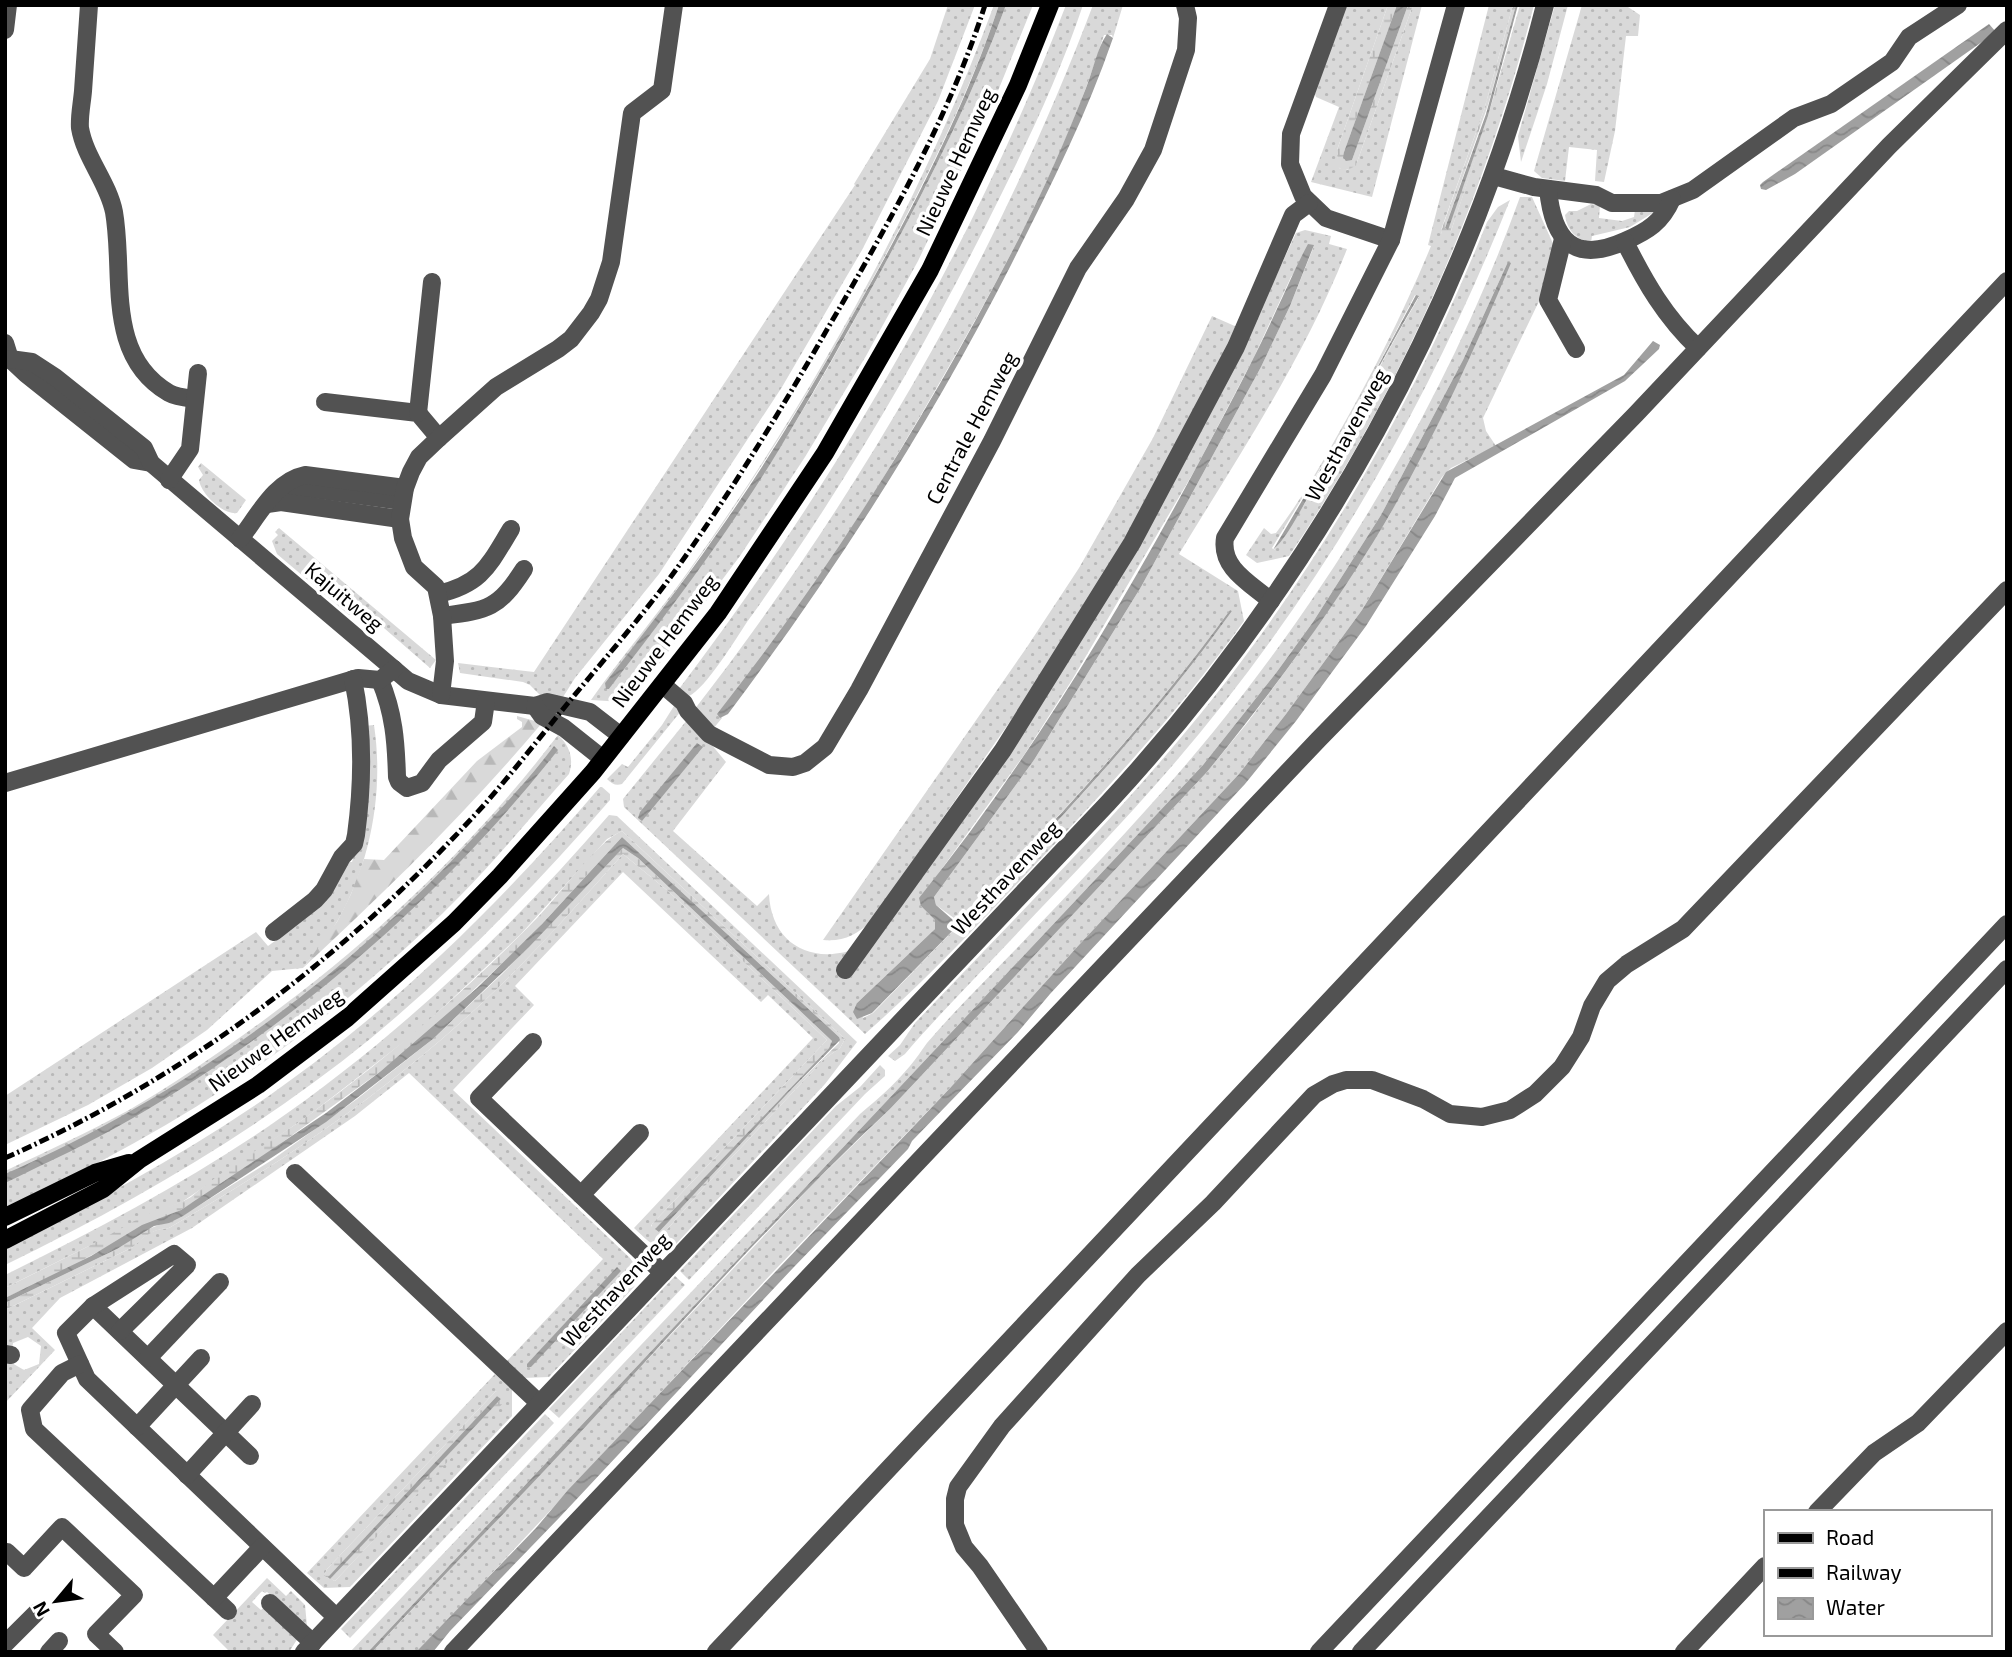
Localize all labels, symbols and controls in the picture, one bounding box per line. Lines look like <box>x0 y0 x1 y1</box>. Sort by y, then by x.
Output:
street label: Nieuwe Hemweg <box>909 83 1000 239</box>
street label: Centrale Hemweg <box>920 346 1022 508</box>
street label: Westhavenweg <box>1299 363 1393 505</box>
street label: Kajuitweg <box>300 556 389 637</box>
street label: Nieuwe Hemweg <box>606 568 722 712</box>
street label: Westhavenweg <box>945 814 1065 940</box>
street label: Nieuwe Hemweg <box>203 981 348 1096</box>
street label: Westhavenweg <box>555 1226 675 1352</box>
legend <box>1764 1510 1991 1636</box>
text: Road <box>1826 1524 1874 1549</box>
text: Railway <box>1826 1559 1902 1584</box>
north arrow <box>21 1566 91 1636</box>
text: Water <box>1826 1594 1885 1619</box>
text: N <box>27 1598 54 1621</box>

